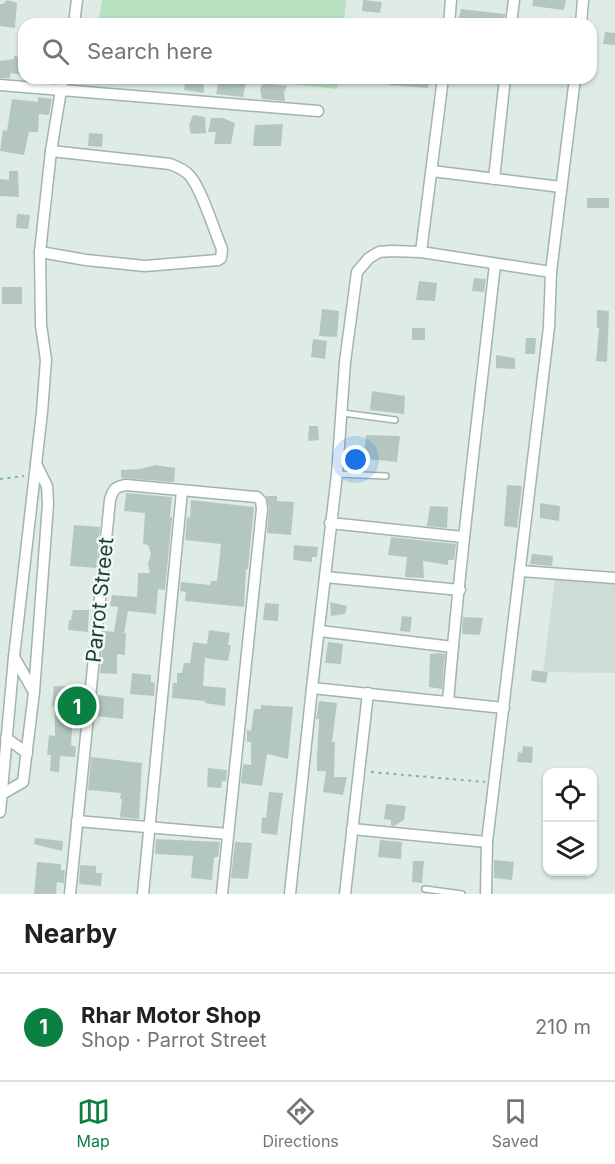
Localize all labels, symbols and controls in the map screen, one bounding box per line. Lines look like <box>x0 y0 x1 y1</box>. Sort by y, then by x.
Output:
search box <box>18 18 597 84</box>
icon: search <box>39 35 72 68</box>
text: Search here <box>87 38 213 64</box>
your location <box>341 445 370 474</box>
street label: Parrot Street <box>81 536 119 664</box>
pin: 1 <box>58 684 97 728</box>
map controls <box>543 768 597 876</box>
button: locate <box>543 768 597 822</box>
button: layers <box>543 822 597 876</box>
text: Nearby <box>24 918 117 949</box>
text: Rhar Motor Shop <box>81 1002 261 1028</box>
text: 1 <box>39 1015 48 1039</box>
text: 210 m <box>535 1015 591 1039</box>
text: Shop · Parrot Street <box>81 1028 267 1052</box>
tab: Map <box>76 1095 110 1151</box>
tab: Directions <box>263 1095 339 1151</box>
tab: Saved <box>492 1095 539 1151</box>

